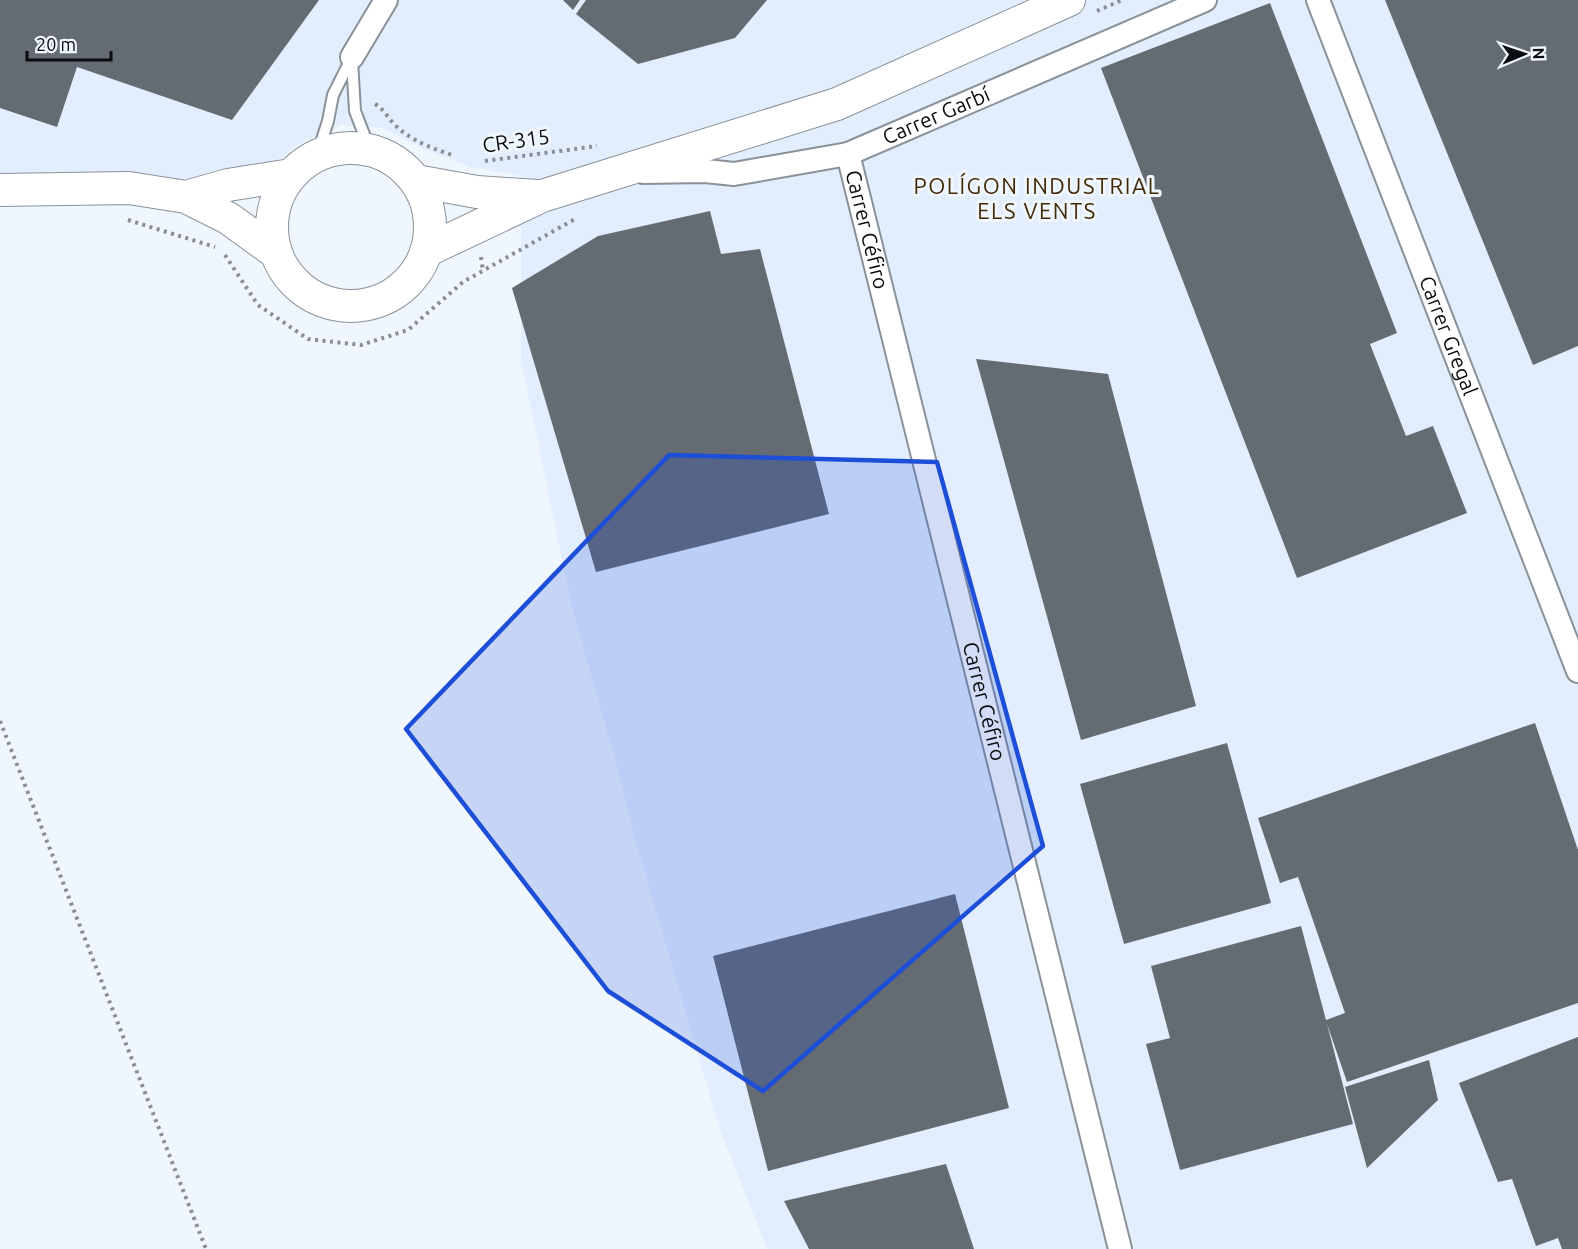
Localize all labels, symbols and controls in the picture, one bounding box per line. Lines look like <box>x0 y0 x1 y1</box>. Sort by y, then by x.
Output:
scale bar <box>27 24 111 62</box>
north arrow <box>1494 24 1554 84</box>
text: 20 m <box>36 34 76 54</box>
text: N <box>1530 47 1548 60</box>
street label: Carrer Garbí <box>879 81 994 149</box>
street label: CR-315 <box>481 123 551 157</box>
street label: Carrer Céfiro <box>841 167 894 291</box>
district label: POLÍGON INDUSTRIAL ELS VENTS <box>914 172 1160 223</box>
street label: Carrer Gregal <box>1415 272 1483 398</box>
street label: Carrer Céfiro <box>959 639 1011 763</box>

